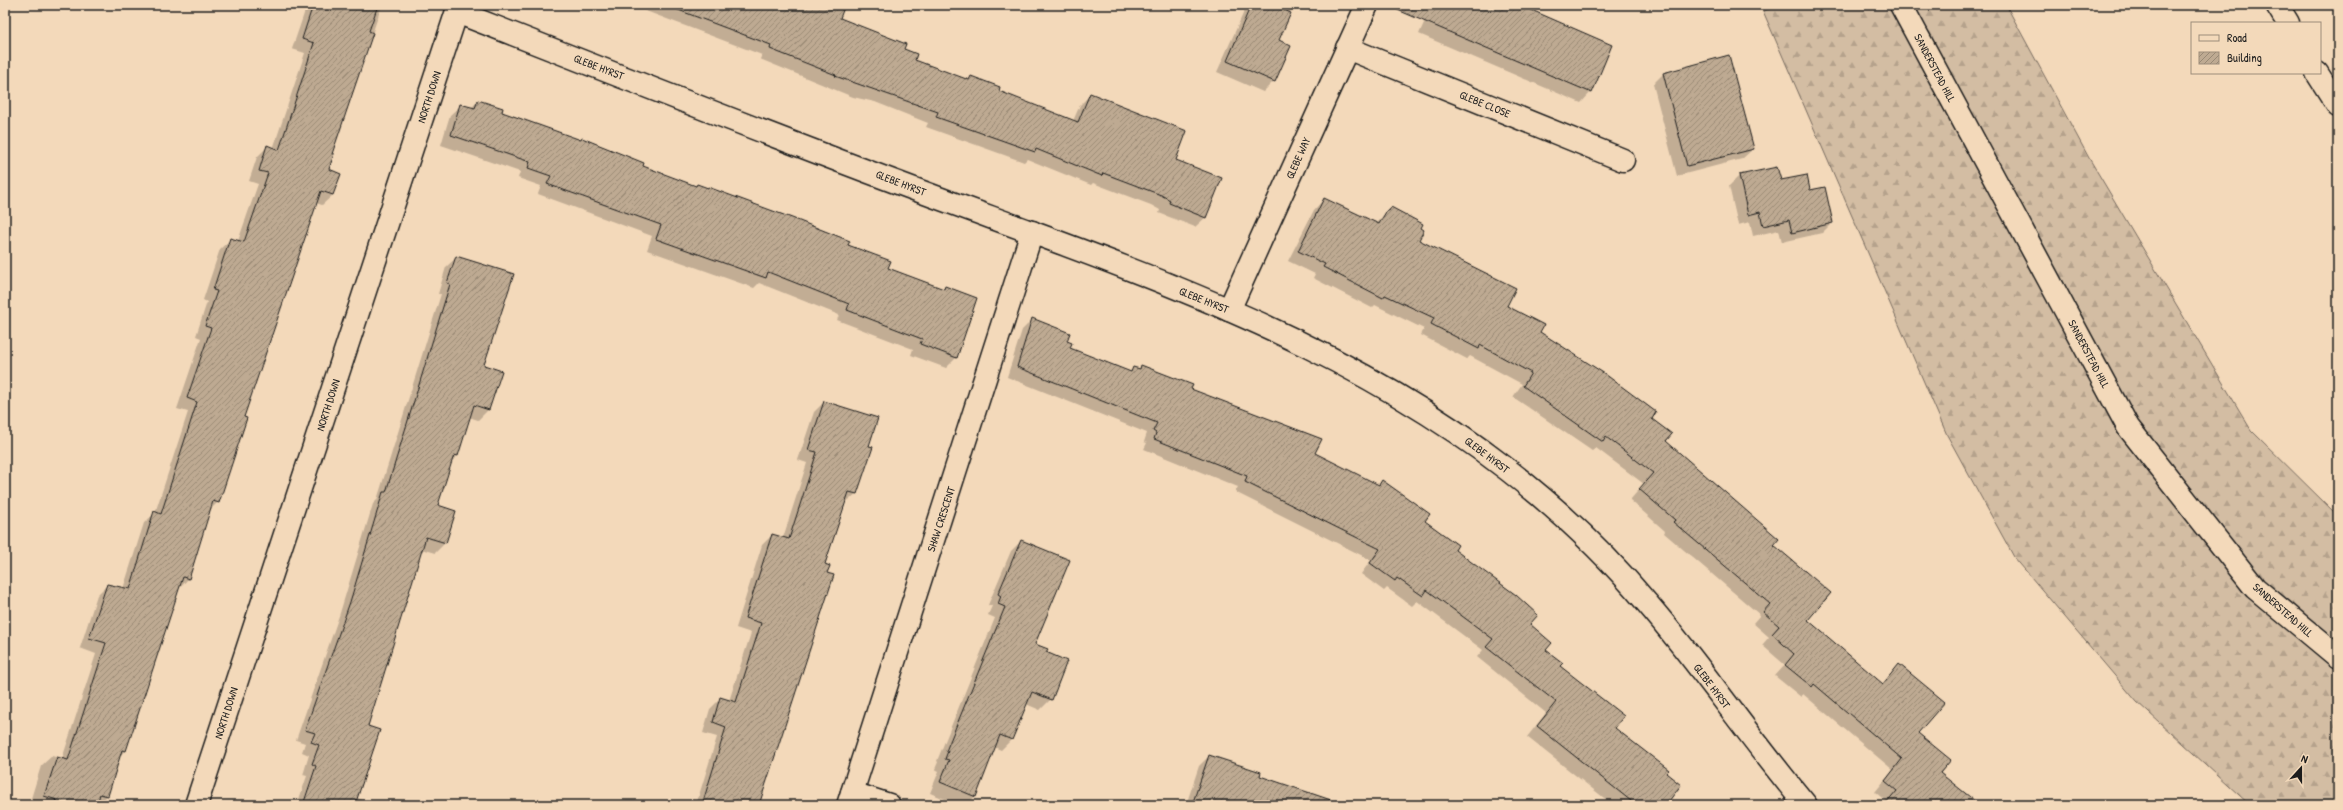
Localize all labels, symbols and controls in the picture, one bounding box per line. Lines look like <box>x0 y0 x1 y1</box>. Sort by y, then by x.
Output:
legend <box>2191 22 2321 74</box>
text: Road <box>2227 29 2247 46</box>
street label: SANDERSTEAD HILL <box>1911 31 1959 105</box>
text: Building <box>2227 49 2262 66</box>
street label: GLEBE HYRST <box>572 51 627 83</box>
street label: NORTH DOWN <box>414 69 444 125</box>
street label: GLEBE CLOSE <box>1458 88 1512 121</box>
street label: GLEBE WAY <box>1283 135 1313 181</box>
street label: GLEBE HYRST <box>874 167 929 199</box>
street label: GLEBE HYRST <box>1177 284 1232 317</box>
street label: SANDERSTEAD HILL <box>2065 317 2113 391</box>
street label: NORTH DOWN <box>313 377 343 433</box>
street label: GLEBE HYRST <box>1462 434 1513 477</box>
street label: SHAW CRESCENT <box>924 484 958 553</box>
street label: SANDERSTEAD HILL <box>2250 580 2316 640</box>
street label: GLEBE HYRST <box>1691 661 1734 712</box>
street label: NORTH DOWN <box>211 685 241 741</box>
north arrow <box>2281 748 2321 788</box>
text: N <box>2299 751 2310 766</box>

